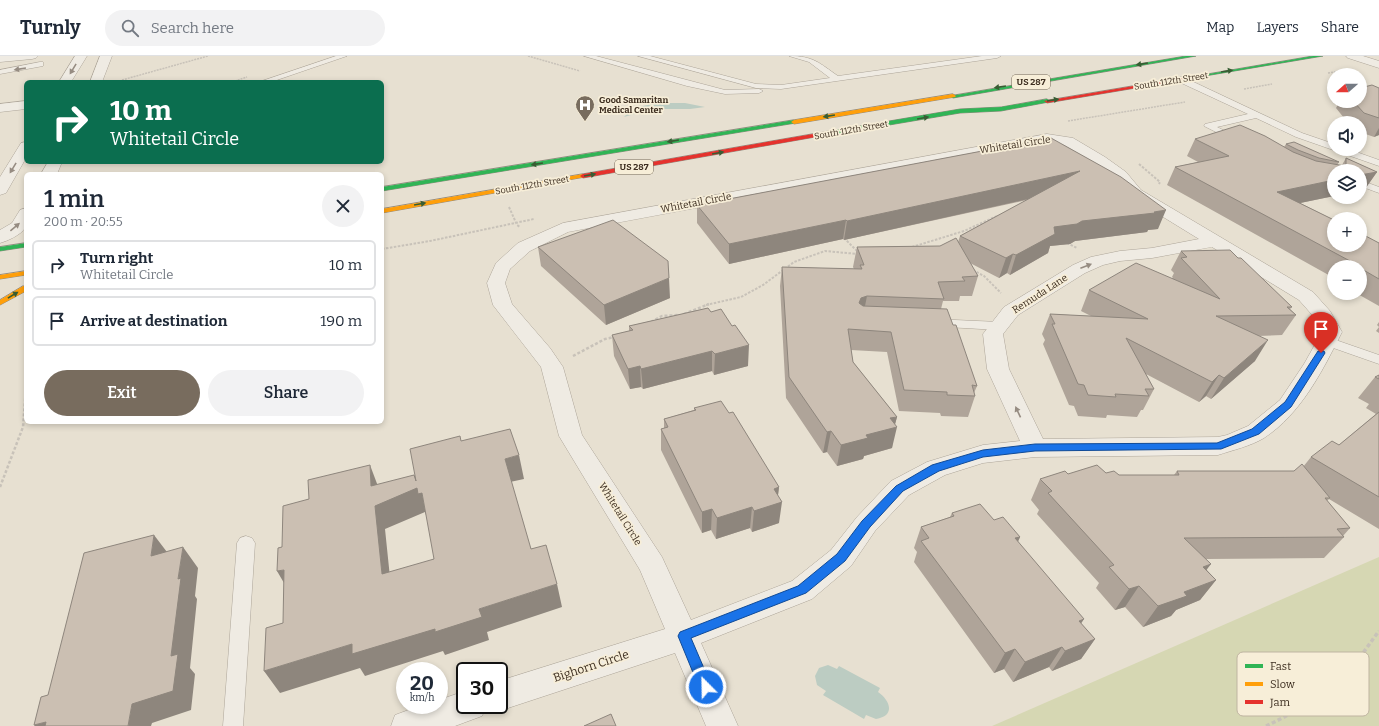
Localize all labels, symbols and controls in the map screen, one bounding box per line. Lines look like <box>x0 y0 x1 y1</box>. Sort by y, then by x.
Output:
search box <box>105 10 385 46</box>
text: Turnly <box>20 16 81 39</box>
icon: search <box>119 17 141 39</box>
text: Search here <box>151 19 234 37</box>
text: Map <box>1206 19 1234 36</box>
text: Layers <box>1256 19 1299 36</box>
text: Share <box>1321 19 1359 36</box>
one-way arrow <box>1136 61 1148 67</box>
one-way arrow <box>69 63 76 75</box>
one-way arrow <box>14 66 26 72</box>
one-way arrow <box>1221 68 1233 74</box>
north arrow <box>1327 68 1367 108</box>
map controls <box>1327 68 1367 300</box>
street label: South 112th Street <box>1133 70 1209 92</box>
road number: US 287 <box>1012 75 1050 89</box>
one-way arrow <box>994 85 1006 91</box>
text: 10 m <box>110 94 172 127</box>
hospital icon: Good Samaritan Medical Center <box>574 94 596 122</box>
place label: Good Samaritan Medical Center <box>599 95 668 115</box>
icon: right <box>44 96 96 148</box>
one-way arrow <box>1047 97 1059 103</box>
one-way arrow <box>823 113 835 119</box>
one-way arrow <box>917 114 929 120</box>
button: sound <box>1327 116 1367 156</box>
street label: South 112th Street <box>813 118 889 141</box>
text: Whitetail Circle <box>110 128 239 150</box>
street label: Whitetail Circle <box>979 133 1051 157</box>
one-way arrow <box>667 138 679 144</box>
one-way arrow <box>712 150 724 156</box>
road number: US 287 <box>615 160 653 174</box>
one-way arrow <box>531 161 543 167</box>
one-way arrow <box>9 163 17 173</box>
button: layers <box>1327 164 1367 204</box>
one-way arrow <box>584 172 596 178</box>
street label: South 112th Street <box>494 173 570 196</box>
text: 1 min <box>44 185 104 213</box>
button: close <box>322 185 364 227</box>
street label: Whitetail Circle <box>660 190 732 216</box>
one-way arrow <box>414 201 427 207</box>
button: + <box>1327 212 1367 252</box>
text: 200 m · 20:55 <box>44 214 123 229</box>
one-way arrow <box>10 223 20 232</box>
text: Turn right <box>80 249 153 267</box>
icon: right <box>46 254 68 276</box>
text: 10 m <box>329 256 362 274</box>
button: − <box>1327 260 1367 300</box>
one-way arrow <box>1080 262 1092 268</box>
text: Whitetail Circle <box>80 267 173 282</box>
street label: Remuda Lane <box>1010 272 1070 316</box>
one-way arrow <box>8 291 18 299</box>
icon: arrive <box>46 310 68 332</box>
text: Arrive at destination <box>80 312 227 330</box>
text: 190 m <box>320 312 362 330</box>
pin <box>1304 312 1338 353</box>
icon: arrive <box>1310 318 1332 340</box>
button: Exit <box>44 370 200 416</box>
button: Share <box>208 370 364 416</box>
one-way arrow <box>1015 407 1021 418</box>
street label: Whitetail Circle <box>596 480 644 548</box>
street label: Bighorn Circle <box>551 647 631 685</box>
legend <box>1237 652 1369 716</box>
text: Fast <box>1270 660 1291 673</box>
speed limit sign: 30 <box>456 662 508 714</box>
position arrow <box>685 666 727 708</box>
text: 20 <box>410 671 434 695</box>
text: Slow <box>1270 678 1295 691</box>
text: km/h <box>410 692 434 704</box>
text: Jam <box>1269 696 1290 709</box>

